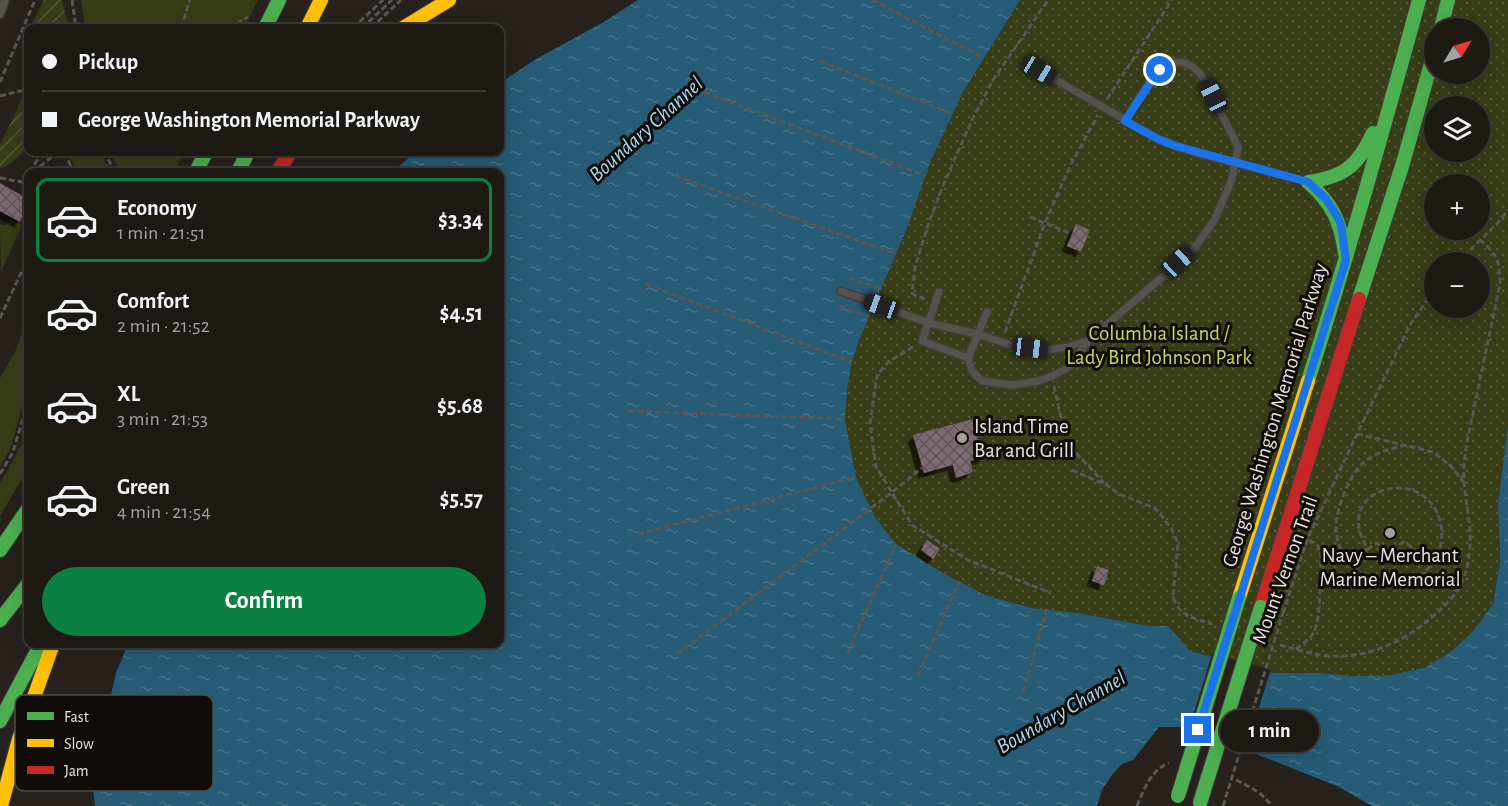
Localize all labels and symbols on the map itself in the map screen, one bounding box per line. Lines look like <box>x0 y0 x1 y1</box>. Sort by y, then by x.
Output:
north arrow <box>1424 18 1490 84</box>
car <box>1019 53 1059 87</box>
route start <box>1146 56 1173 83</box>
water label: Boundary Channel <box>585 72 707 186</box>
car <box>1197 76 1229 116</box>
car <box>1159 243 1197 281</box>
street label: George Washington Memorial Parkway <box>1219 261 1331 569</box>
car <box>861 291 901 321</box>
park label: Columbia Island / Lady Bird Johnson Park <box>1066 323 1252 368</box>
car <box>1011 337 1049 359</box>
place label: Island Time Bar and Grill <box>974 416 1074 461</box>
marker: Island Time Bar and Grill <box>955 431 969 445</box>
street label: Mount Vernon Trail <box>1248 493 1322 647</box>
marker: Navy – Merchant Marine Memorial <box>1383 526 1397 540</box>
place label: Navy – Merchant Marine Memorial <box>1319 545 1461 590</box>
water label: Boundary Channel <box>993 666 1129 758</box>
legend <box>15 695 213 791</box>
text: Fast <box>64 709 89 725</box>
callout: 1 min <box>1219 709 1318 751</box>
route end <box>1184 716 1211 743</box>
text: Slow <box>64 736 94 752</box>
text: Jam <box>64 763 89 779</box>

